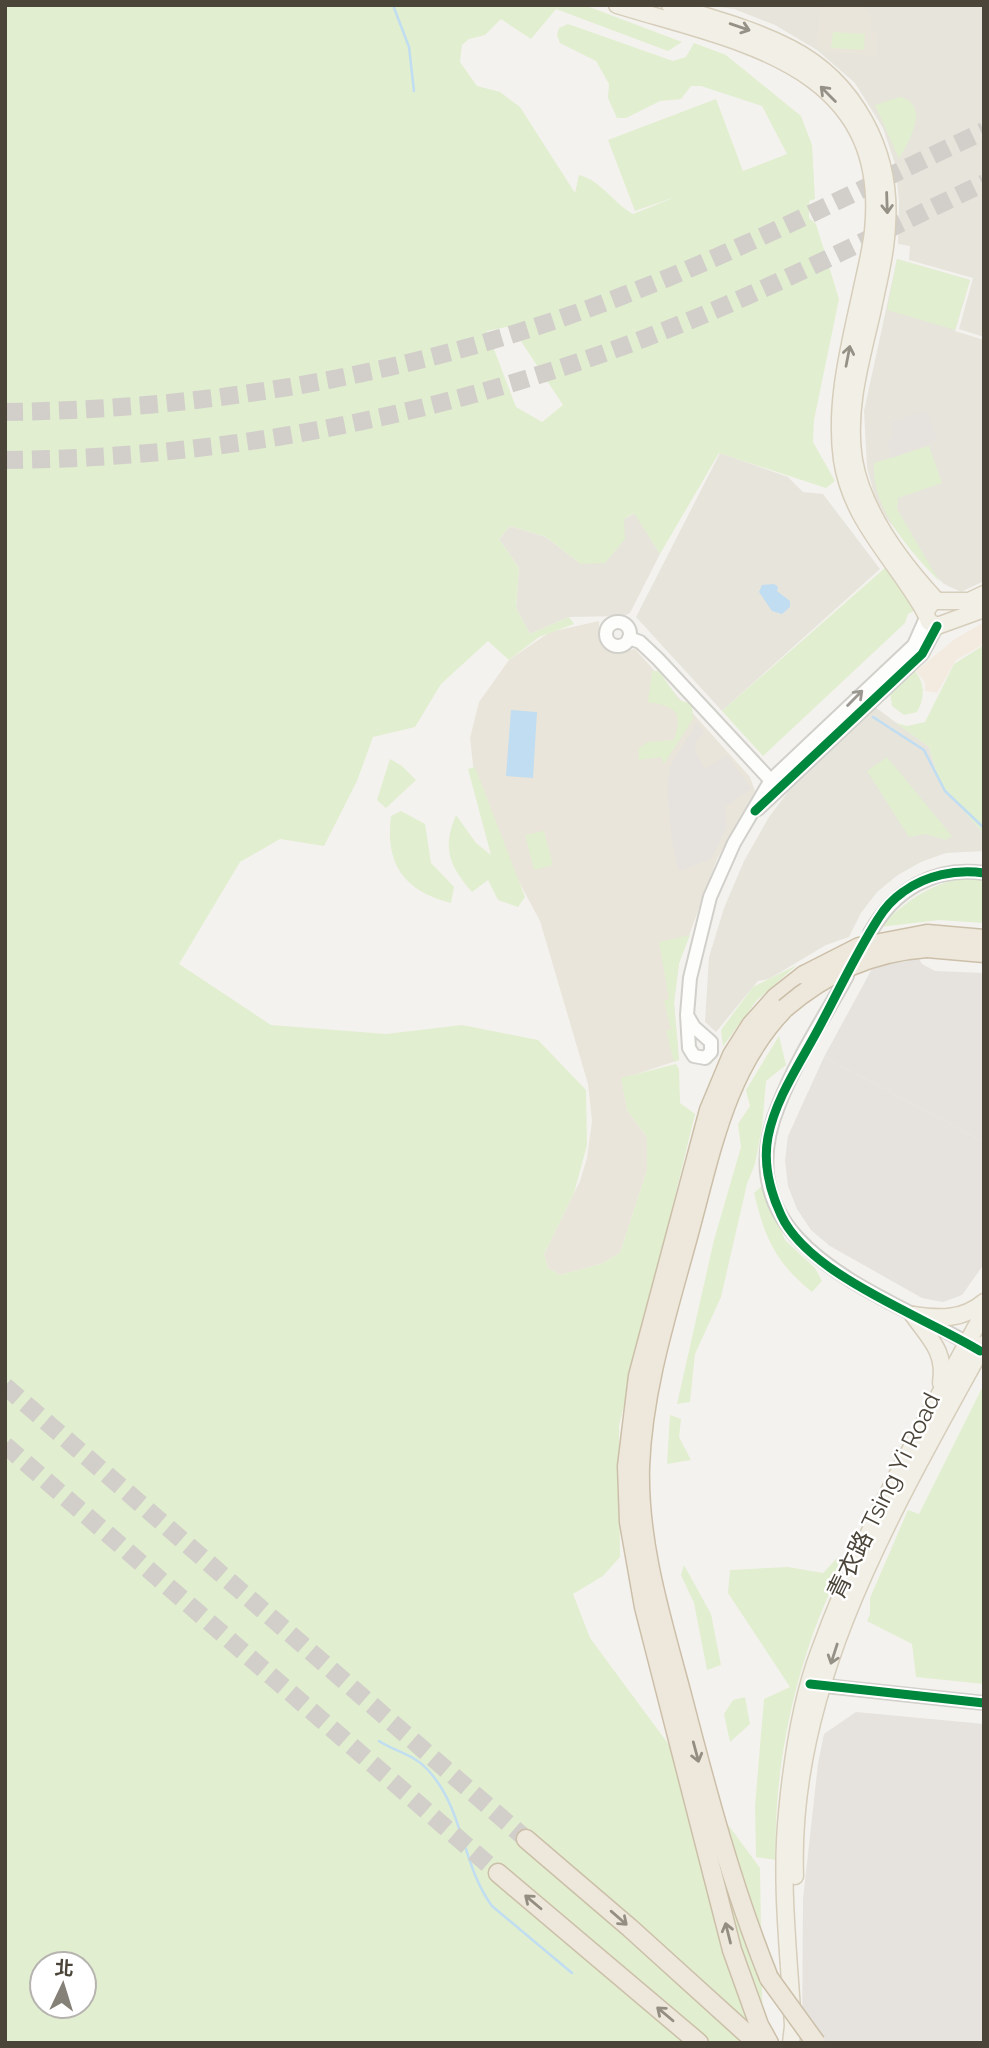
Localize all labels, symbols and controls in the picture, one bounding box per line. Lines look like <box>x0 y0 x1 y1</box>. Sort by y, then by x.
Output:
one-way arrow <box>729 21 751 34</box>
one-way arrow <box>820 86 837 103</box>
one-way arrow <box>881 191 894 214</box>
one-way arrow <box>842 345 856 368</box>
one-way arrow <box>847 690 864 707</box>
street label: 青衣路 Tsing Yi Road <box>821 1388 946 1604</box>
one-way arrow <box>826 1643 839 1665</box>
one-way arrow <box>691 1741 704 1763</box>
one-way arrow <box>525 1894 543 1910</box>
one-way arrow <box>609 1910 627 1926</box>
one-way arrow <box>721 1922 734 1944</box>
north arrow <box>28 1950 98 2020</box>
text: 北 <box>54 1956 74 1980</box>
one-way arrow <box>656 2006 674 2022</box>

